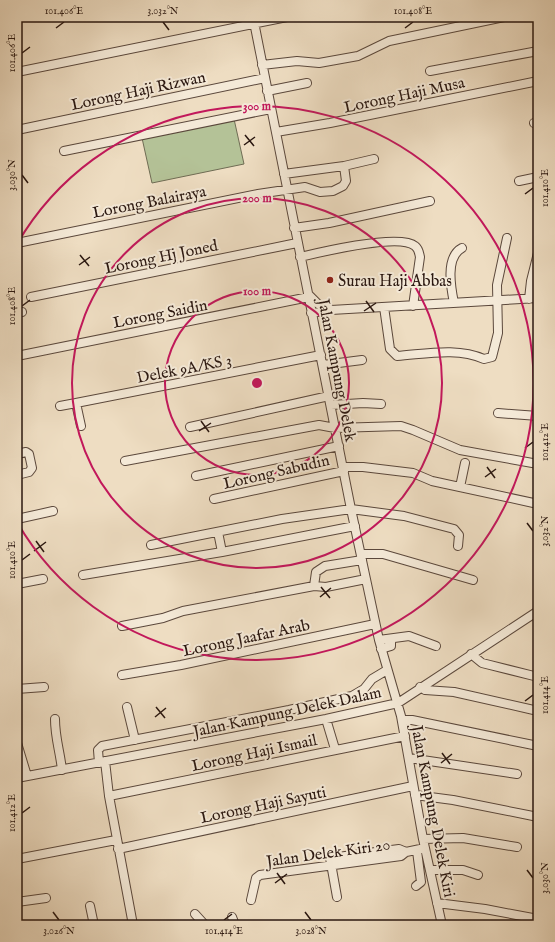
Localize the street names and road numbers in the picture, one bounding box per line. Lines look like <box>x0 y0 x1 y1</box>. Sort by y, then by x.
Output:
street label: Lorong Haji Rizwan <box>69 68 208 116</box>
street label: Lorong Haji Musa <box>342 73 467 119</box>
street label: Lorong Balairaya <box>91 182 208 224</box>
street label: Lorong Hj Joned <box>103 236 220 280</box>
street label: Jalan Kampung Delek <box>312 295 360 444</box>
street label: Lorong Saidin <box>111 296 210 334</box>
street label: Delek 9A/KS 3 <box>135 351 234 389</box>
street label: Lorong Sabudin <box>221 451 332 495</box>
street label: Lorong Jaafar Arab <box>181 616 312 662</box>
street label: Jalan Kampung Delek Dalam <box>189 683 383 743</box>
street label: Jalan Kampung Delek Kiri <box>405 722 459 899</box>
street label: Lorong Haji Ismail <box>190 731 320 777</box>
street label: Lorong Haji Sayuti <box>199 783 328 829</box>
street label: Jalan Delek Kiri 20 <box>263 835 392 873</box>

